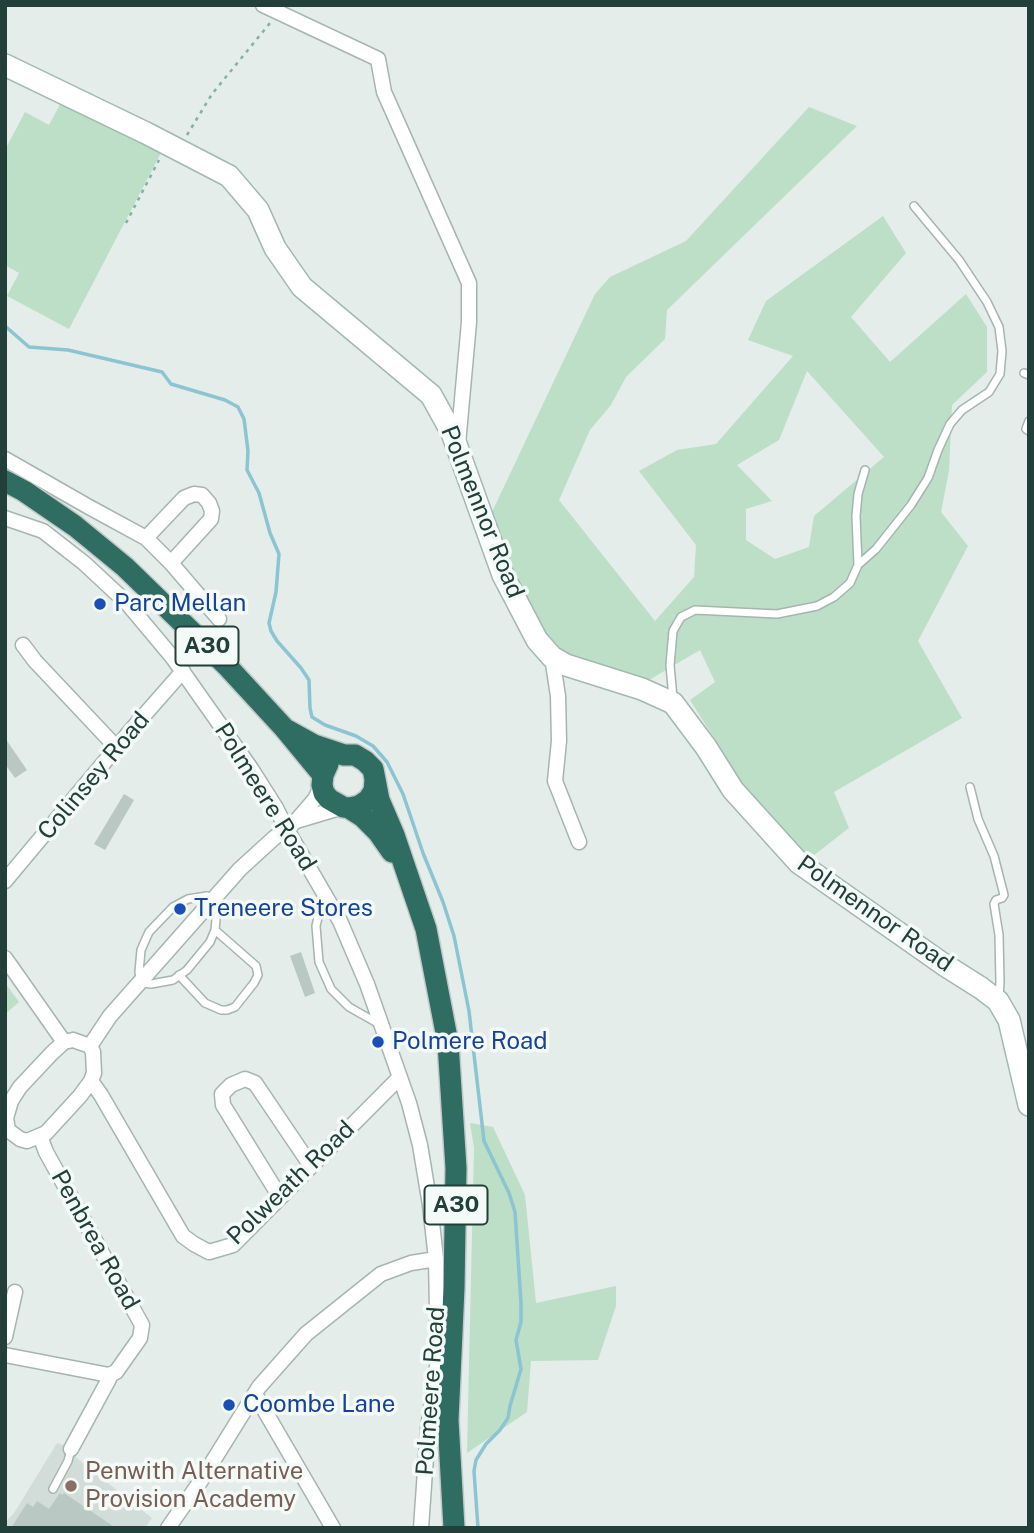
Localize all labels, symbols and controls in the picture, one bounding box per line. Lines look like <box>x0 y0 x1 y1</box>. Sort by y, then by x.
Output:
street label: Polmennor Road <box>434 422 530 602</box>
place label: Parc Mellan <box>114 590 246 618</box>
marker: Parc Mellan <box>92 596 108 612</box>
road number: A30 <box>176 626 238 666</box>
street label: Colinsey Road <box>32 706 156 846</box>
street label: Polmeere Road <box>208 718 322 876</box>
street label: Polmennor Road <box>792 850 958 978</box>
place label: Treneere Stores <box>194 895 373 923</box>
marker: Treneere Stores <box>172 901 188 917</box>
place label: Polmere Road <box>392 1028 548 1056</box>
marker: Polmere Road <box>370 1034 386 1050</box>
street label: Polweath Road <box>221 1115 361 1251</box>
street label: Penbrea Road <box>45 1165 145 1315</box>
road number: A30 <box>424 1186 488 1224</box>
street label: Polmeere Road <box>411 1306 451 1476</box>
place label: Coombe Lane <box>243 1391 395 1419</box>
marker: Coombe Lane <box>221 1397 237 1413</box>
place label: Penwith Alternative Provision Academy <box>85 1458 303 1514</box>
marker: Penwith Alternative Provision Academy <box>63 1478 79 1494</box>

